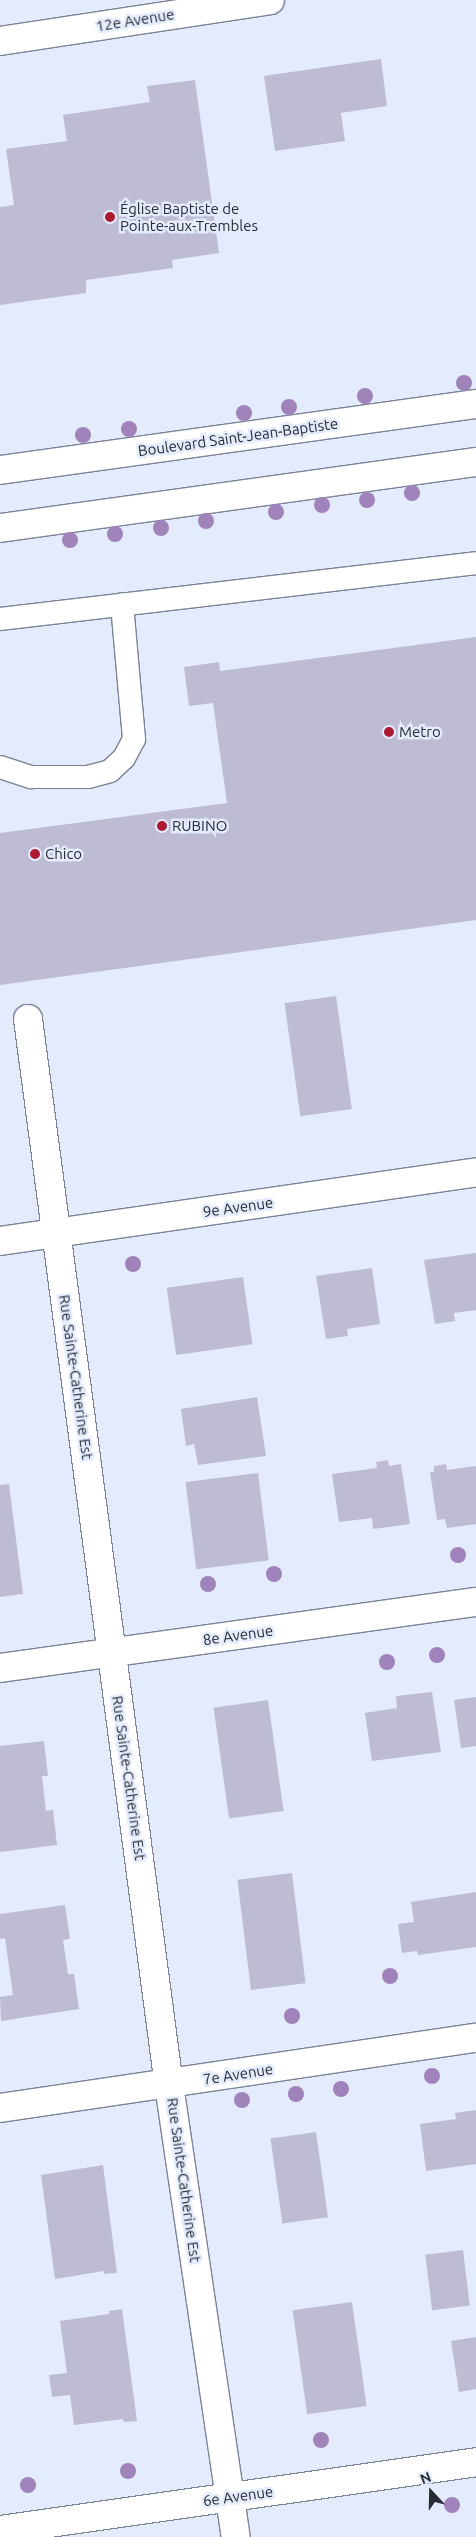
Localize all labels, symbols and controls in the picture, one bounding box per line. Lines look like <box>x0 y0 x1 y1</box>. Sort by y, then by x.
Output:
street label: 12e Avenue <box>94 5 176 35</box>
place label: Église Baptiste de Pointe-aux-Trembles <box>120 199 258 234</box>
marker: Église Baptiste de Pointe-aux-Trembles <box>104 211 116 223</box>
street label: Boulevard Saint-Jean-Baptiste <box>137 414 339 460</box>
place label: Metro <box>399 723 441 741</box>
marker: Metro <box>383 726 395 738</box>
place label: RUBINO <box>172 817 227 835</box>
marker: RUBINO <box>156 820 168 832</box>
place label: Chico <box>45 845 82 863</box>
marker: Chico <box>29 848 41 860</box>
street label: 9e Avenue <box>202 1193 274 1221</box>
street label: Rue Sainte-Catherine Est <box>56 1294 96 1460</box>
street label: 8e Avenue <box>202 1621 274 1649</box>
street label: Rue Sainte-Catherine Est <box>109 1695 149 1861</box>
street label: 7e Avenue <box>202 2060 274 2088</box>
street label: Rue Sainte-Catherine Est <box>164 2097 204 2263</box>
north arrow <box>406 2467 456 2517</box>
text: N <box>418 2469 433 2487</box>
street label: 6e Avenue <box>202 2482 274 2510</box>

